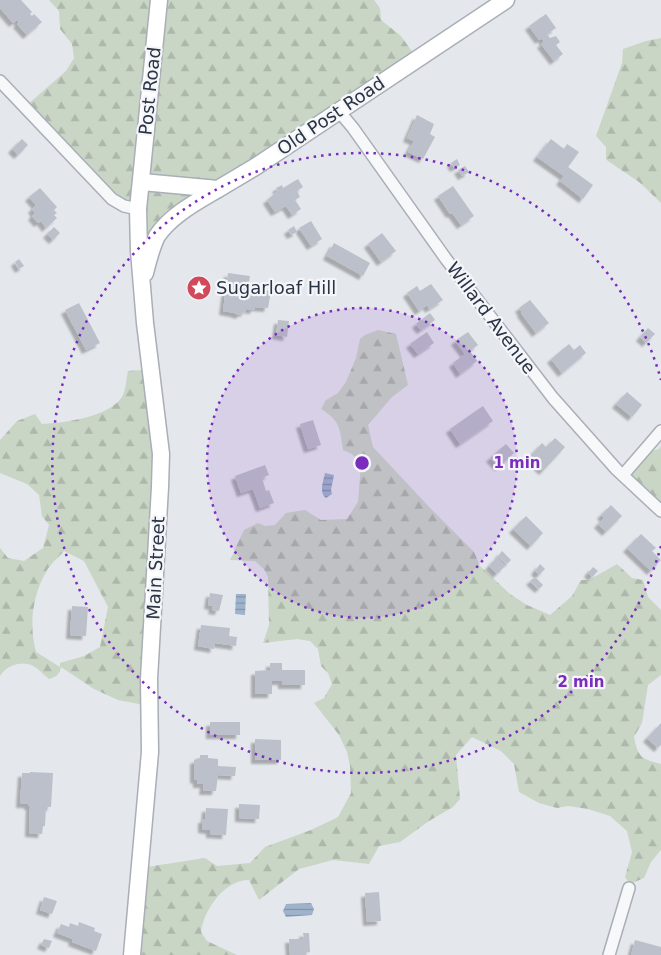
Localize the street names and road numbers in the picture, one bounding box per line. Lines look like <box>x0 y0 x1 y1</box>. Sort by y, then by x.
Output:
street label: Post Road <box>134 46 165 136</box>
street label: Old Post Road <box>273 72 388 159</box>
street label: Willard Avenue <box>443 258 540 378</box>
street label: Main Street <box>142 516 169 620</box>

